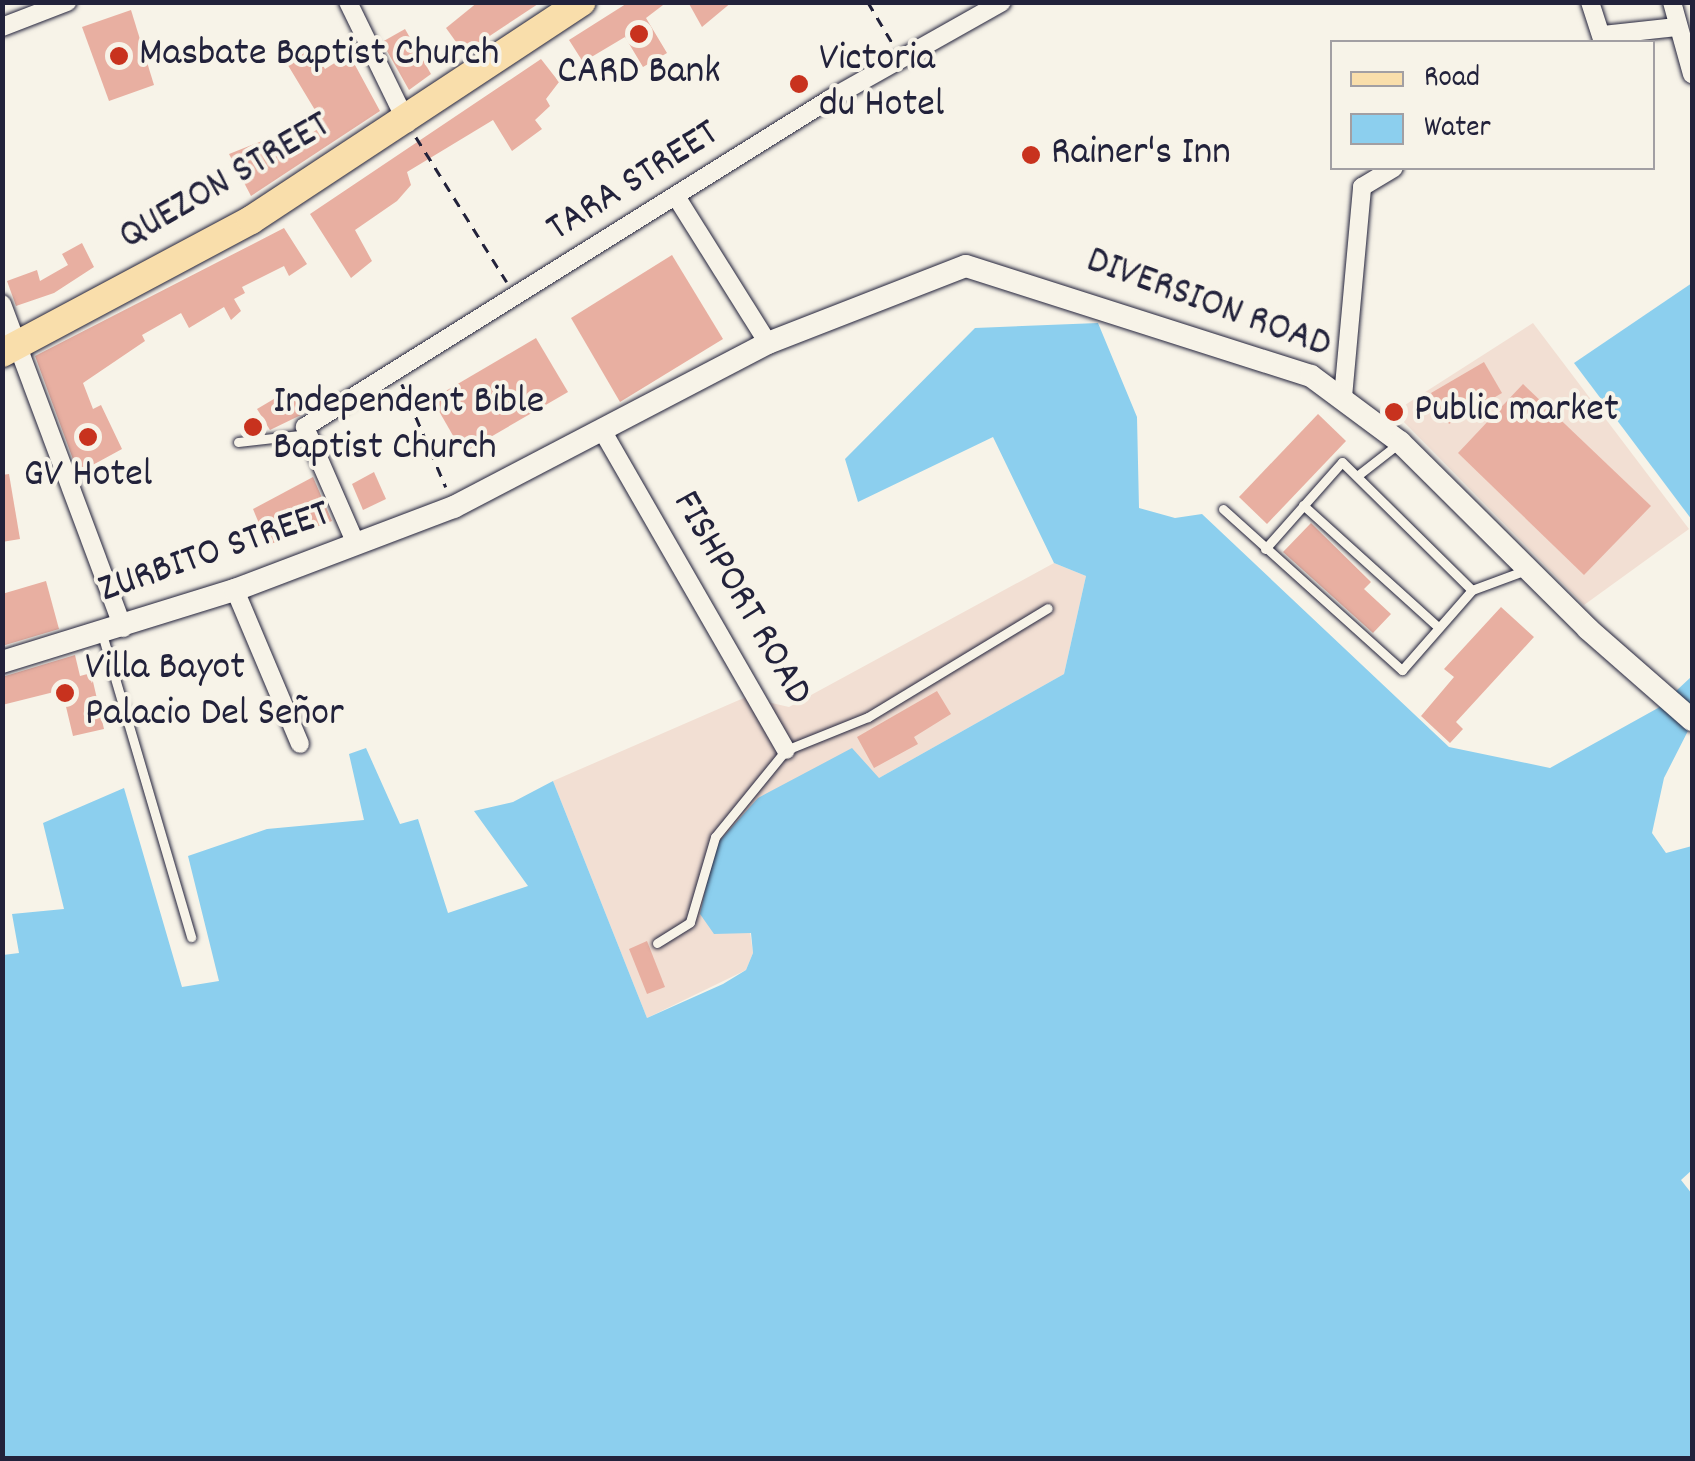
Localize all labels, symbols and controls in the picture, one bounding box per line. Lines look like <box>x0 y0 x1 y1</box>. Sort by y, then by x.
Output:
marker: CARD Bank <box>628 23 650 45</box>
place label: Masbate Baptist Church <box>139 32 499 80</box>
place label: Victoria du Hotel <box>819 37 944 131</box>
legend <box>1330 40 1655 170</box>
marker: Masbate Baptist Church <box>108 45 130 67</box>
place label: CARD Bank <box>557 50 721 98</box>
text: Road <box>1424 58 1480 101</box>
marker: Victoria du Hotel <box>788 73 810 95</box>
street label: QUEZON STREET <box>112 103 340 263</box>
text: Water <box>1424 108 1491 151</box>
street label: TARA STREET <box>539 111 729 255</box>
place label: Rainer's Inn <box>1051 131 1231 179</box>
marker: Rainer's Inn <box>1020 144 1042 166</box>
street label: DIVERSION ROAD <box>1079 239 1337 371</box>
place label: Independent Bible Baptist Church <box>273 380 544 474</box>
place label: Public market <box>1414 388 1619 436</box>
marker: Public market <box>1383 401 1405 423</box>
marker: Independent Bible Baptist Church <box>242 416 264 438</box>
marker: GV Hotel <box>77 426 99 448</box>
place label: GV Hotel <box>24 453 152 501</box>
street label: FISHPORT ROAD <box>659 483 821 715</box>
street label: ZURBITO STREET <box>93 492 337 616</box>
place label: Villa Bayot Palacio Del Señor <box>85 646 344 740</box>
marker: Villa Bayot Palacio Del Señor <box>54 682 76 704</box>

